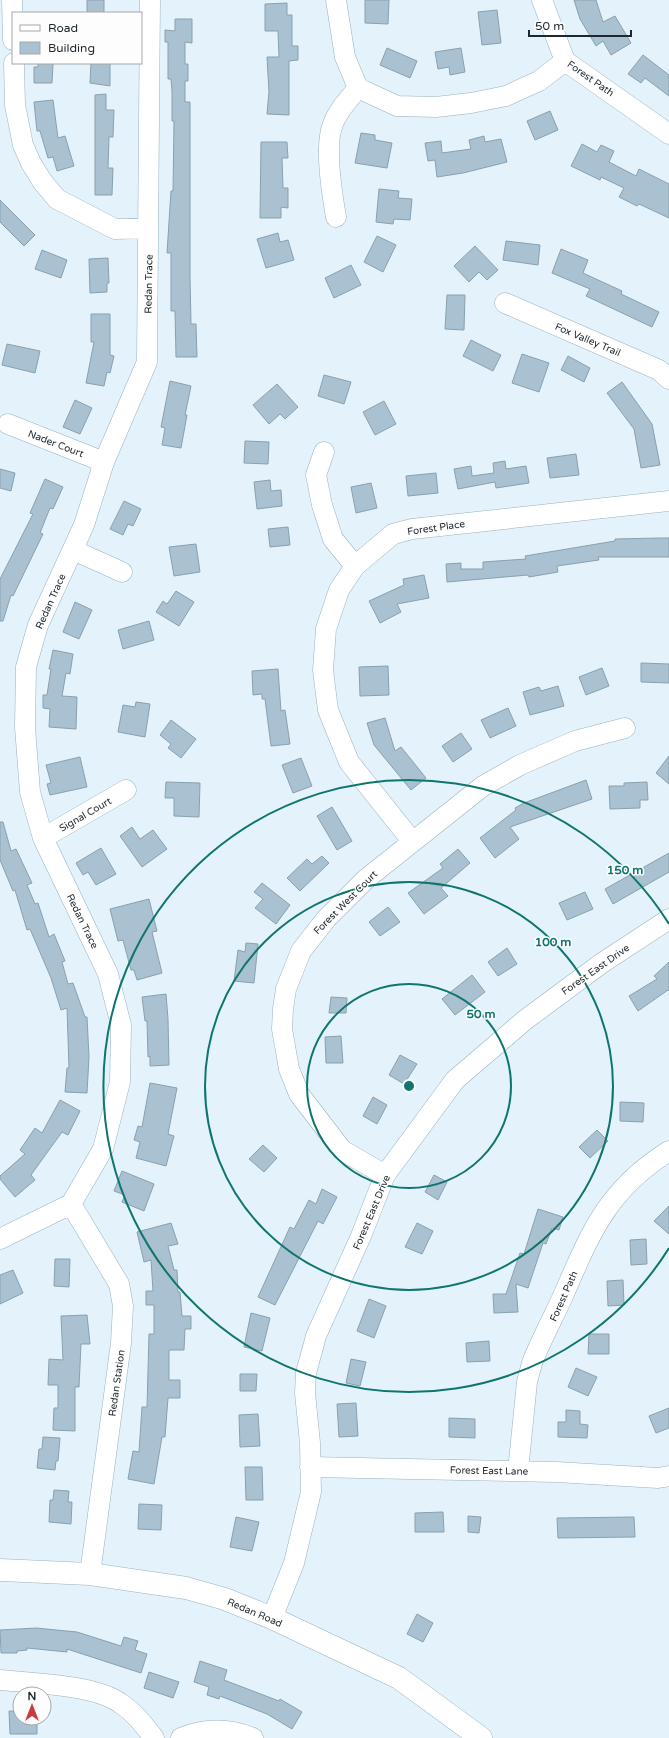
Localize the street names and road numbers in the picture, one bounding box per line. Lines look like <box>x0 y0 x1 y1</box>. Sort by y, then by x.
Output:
street label: Forest Path <box>565 58 616 99</box>
street label: Redan Trace <box>142 254 156 314</box>
street label: Fox Valley Trail <box>553 321 622 359</box>
street label: Nader Court <box>26 428 85 460</box>
street label: Forest Place <box>407 518 466 538</box>
street label: Redan Trace <box>33 572 69 631</box>
street label: Signal Court <box>57 795 114 835</box>
street label: Forest West Court <box>311 868 380 937</box>
street label: Redan Trace <box>64 892 101 951</box>
street label: Forest East Drive <box>559 942 632 998</box>
street label: Forest East Drive <box>351 1173 393 1252</box>
street label: Forest Path <box>547 1269 580 1324</box>
street label: Redan Station <box>106 1349 128 1417</box>
street label: Forest East Lane <box>450 1464 529 1478</box>
street label: Redan Road <box>225 1596 284 1630</box>

